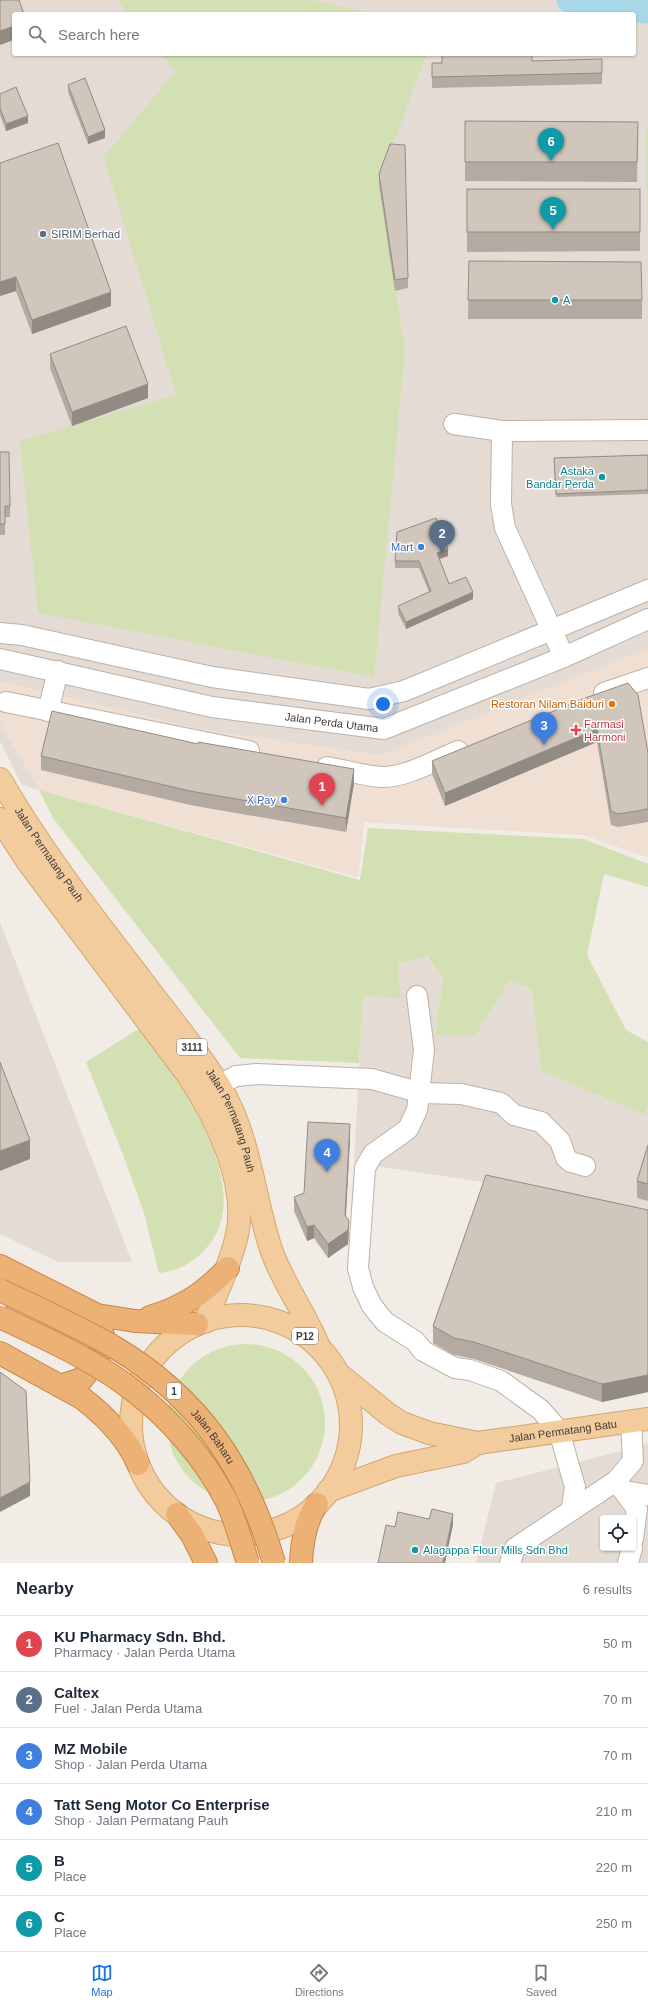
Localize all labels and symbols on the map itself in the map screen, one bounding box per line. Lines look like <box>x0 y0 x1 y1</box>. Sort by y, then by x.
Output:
pin: 6 <box>538 128 564 161</box>
pin: 5 <box>540 197 566 230</box>
place label: SIRIM Berhad <box>51 228 120 240</box>
marker: SIRIM Berhad <box>38 229 48 239</box>
place label: A <box>563 294 571 306</box>
marker: A <box>550 295 560 305</box>
place label: Astaka Bandar Perda <box>526 465 595 490</box>
marker: Astaka Bandar Perda <box>597 472 607 482</box>
pin: 2 <box>429 520 455 553</box>
place label: Mart <box>391 541 413 553</box>
marker: Mart <box>416 542 426 552</box>
your location <box>373 694 393 714</box>
place label: Restoran Nilam Baiduri <box>491 698 604 710</box>
marker: Restoran Nilam Baiduri <box>607 699 617 709</box>
street label: Jalan Perda Utama <box>284 710 380 734</box>
pin: 3 <box>531 712 557 745</box>
place label: Farmasi Harmoni <box>584 718 626 743</box>
marker: Farmasi Harmoni <box>571 725 581 735</box>
pin: 1 <box>309 773 335 806</box>
place label: X Pay <box>247 794 276 806</box>
marker: X Pay <box>279 795 289 805</box>
street label: Jalan Permatang Pauh <box>12 805 86 904</box>
road number: 3111 <box>177 1039 207 1055</box>
street label: Jalan Permatang Pauh <box>204 1066 257 1174</box>
pin: 4 <box>314 1139 340 1172</box>
road number: P12 <box>292 1328 318 1344</box>
road number: 1 <box>167 1383 181 1399</box>
street label: Jalan Baharu <box>189 1407 237 1466</box>
street label: Jalan Permatang Batu <box>508 1417 618 1445</box>
place label: Alagappa Flour Mills Sdn Bhd <box>423 1544 568 1556</box>
marker: Alagappa Flour Mills Sdn Bhd <box>410 1545 420 1555</box>

